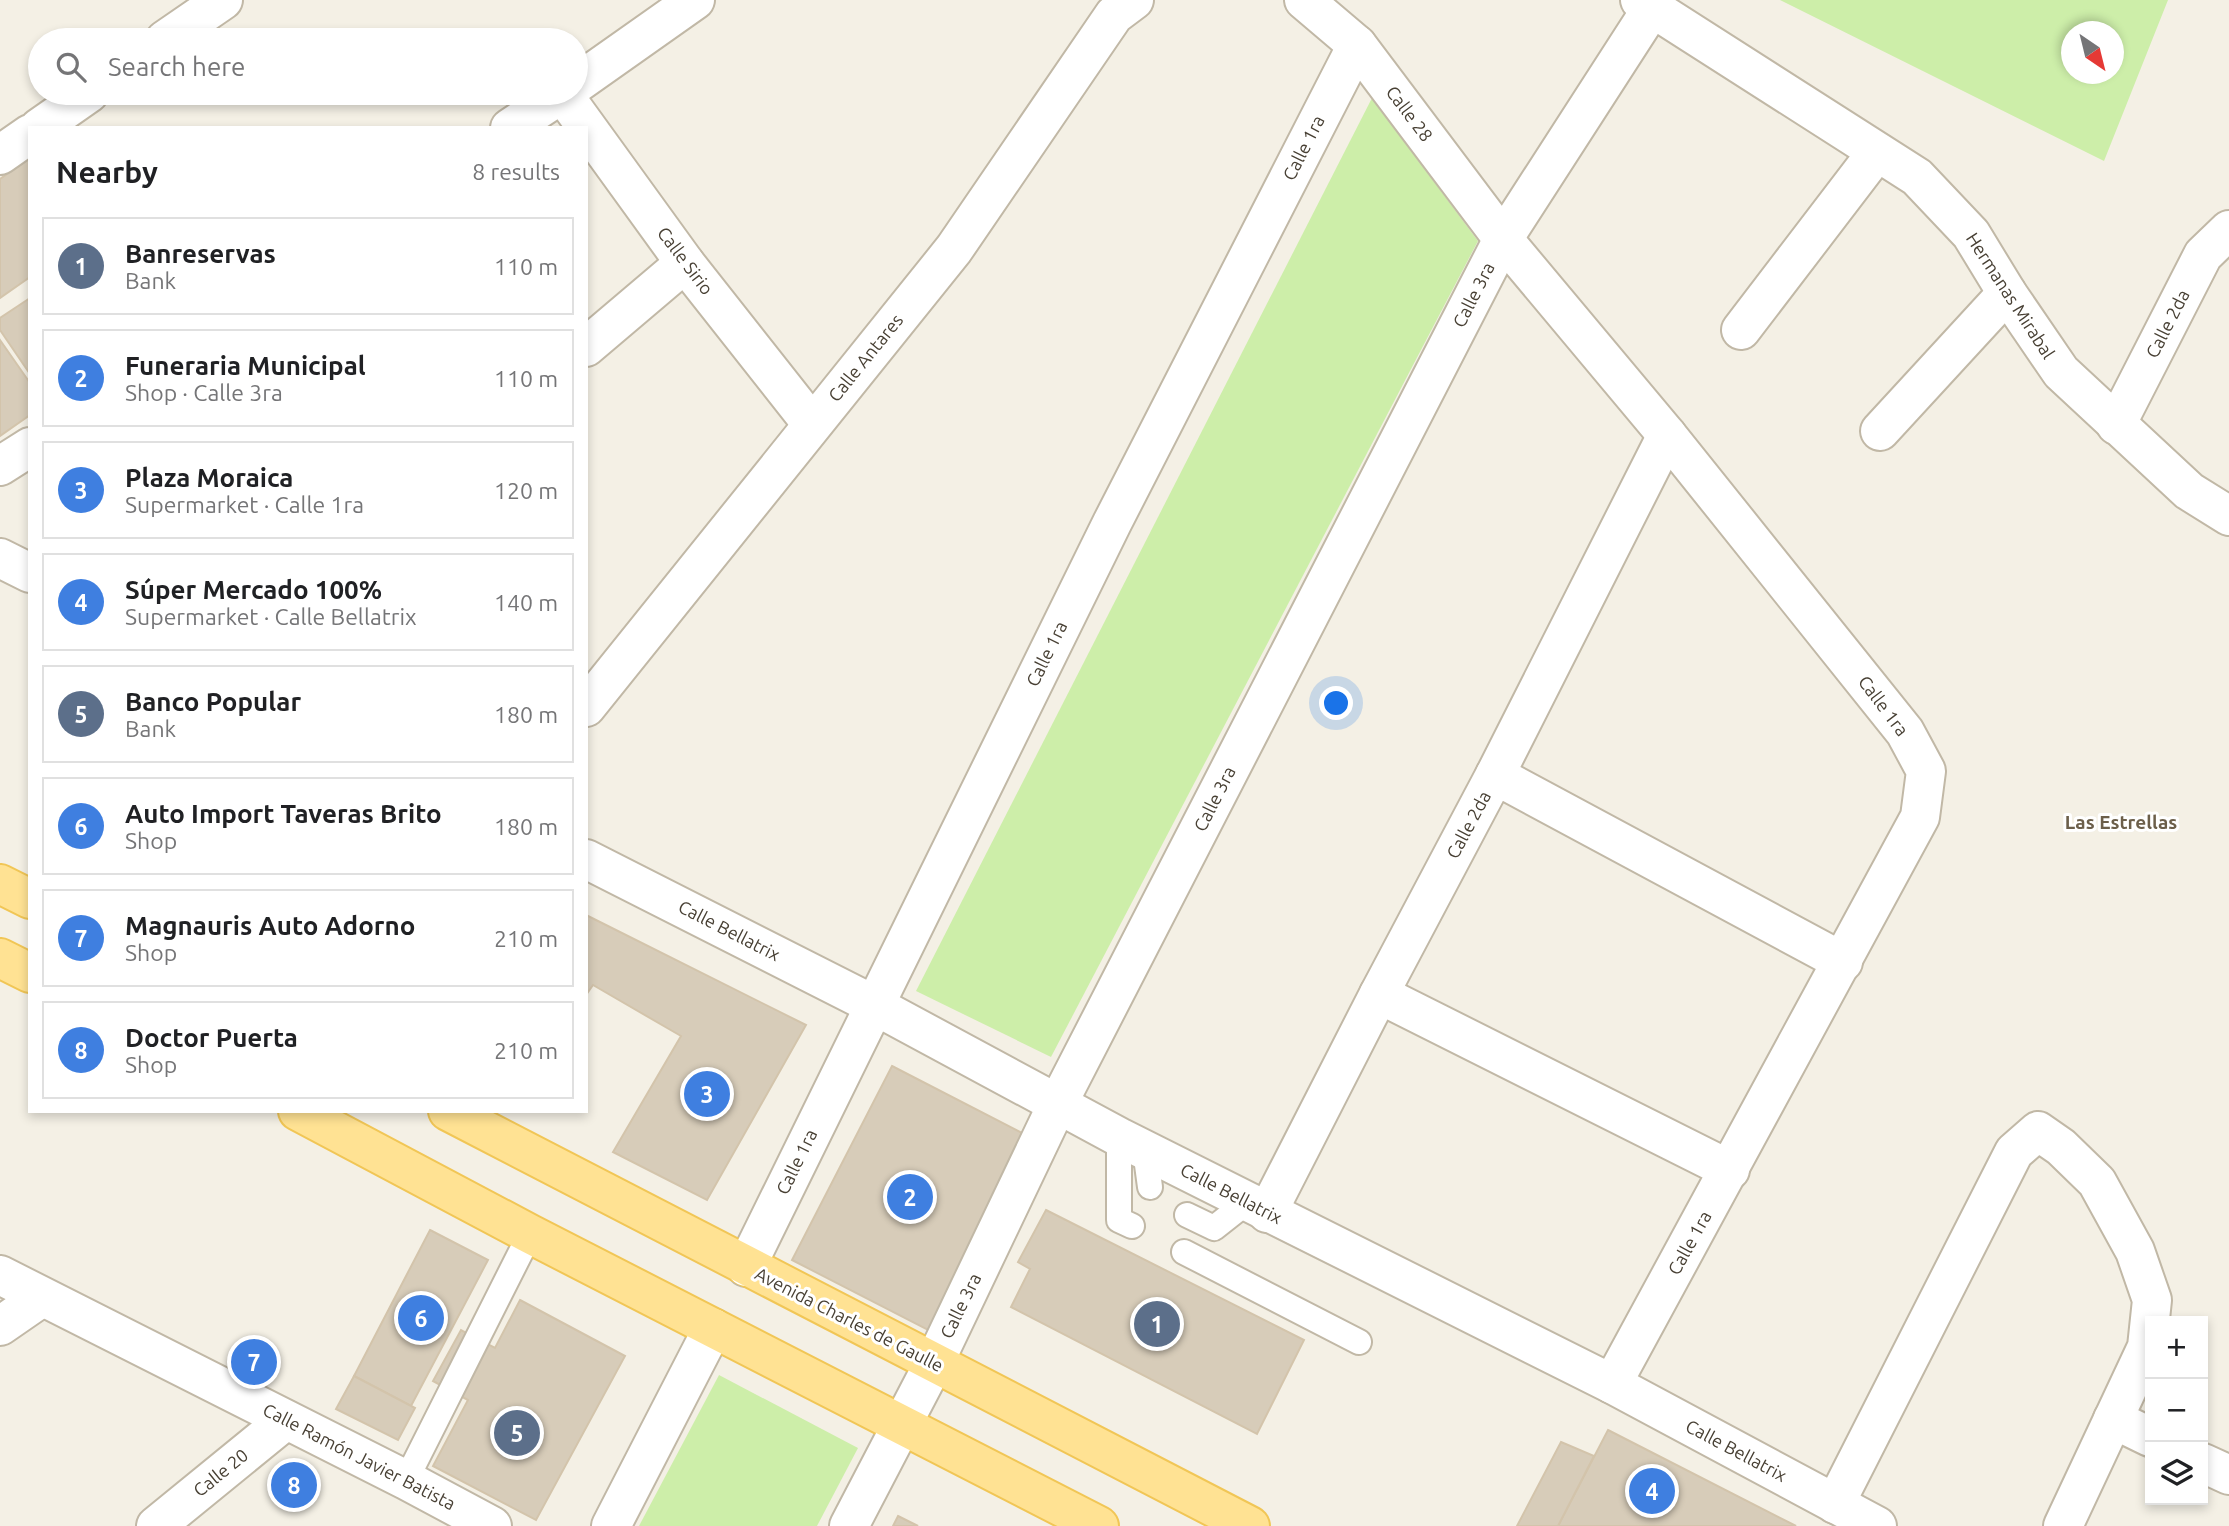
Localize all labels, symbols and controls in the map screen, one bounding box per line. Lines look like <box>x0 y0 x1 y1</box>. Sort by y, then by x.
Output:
north arrow <box>2061 21 2124 84</box>
search box <box>28 28 588 105</box>
icon: search <box>52 48 90 86</box>
text: Search here <box>108 52 245 81</box>
street label: Calle 28 <box>1383 82 1437 145</box>
street label: Calle 1ra <box>1278 112 1328 183</box>
text: Nearby <box>56 155 158 189</box>
text: 8 results <box>472 159 560 184</box>
street label: Calle Sirio <box>654 223 718 298</box>
street label: Hermanas Mirabal <box>1963 229 2059 362</box>
text: Banreservas <box>125 239 276 268</box>
text: 1 <box>75 254 87 279</box>
text: 110 m <box>494 254 558 279</box>
street label: Calle 3ra <box>1448 259 1498 330</box>
text: Bank <box>125 268 176 293</box>
street label: Calle 2da <box>2141 286 2193 361</box>
street label: Calle Antares <box>824 310 907 405</box>
text: Funeraria Municipal <box>125 351 366 380</box>
text: 2 <box>75 366 87 391</box>
text: 110 m <box>494 366 558 391</box>
text: Shop · Calle 3ra <box>125 380 283 405</box>
text: Plaza Moraica <box>125 463 293 492</box>
text: 3 <box>75 478 87 503</box>
text: 120 m <box>494 478 558 503</box>
text: Supermarket · Calle 1ra <box>125 492 364 517</box>
text: Súper Mercado 100% <box>125 575 382 604</box>
text: 4 <box>75 590 87 615</box>
text: 140 m <box>494 590 558 615</box>
text: Supermarket · Calle Bellatrix <box>125 604 417 629</box>
street label: Calle 1ra <box>1022 618 1070 689</box>
street label: Calle 1ra <box>1855 671 1913 739</box>
your location <box>1319 686 1353 720</box>
text: Banco Popular <box>125 687 301 716</box>
text: 5 <box>75 702 87 727</box>
text: 180 m <box>494 702 558 727</box>
text: Bank <box>125 716 176 741</box>
street label: Calle 3ra <box>1189 763 1239 834</box>
street label: Calle 2da <box>1442 787 1494 862</box>
text: Auto Import Taveras Brito <box>125 799 442 828</box>
district label: Las Estrellas <box>2065 811 2177 833</box>
text: 6 <box>75 814 87 839</box>
text: 180 m <box>494 814 558 839</box>
text: Shop <box>125 828 177 853</box>
street label: Calle Bellatrix <box>675 896 784 964</box>
text: Magnauris Auto Adorno <box>125 911 415 940</box>
text: 7 <box>75 926 87 951</box>
text: 210 m <box>494 926 558 951</box>
text: Shop <box>125 940 177 965</box>
text: Doctor Puerta <box>125 1023 298 1052</box>
text: 8 <box>75 1038 87 1063</box>
text: 210 m <box>494 1038 558 1063</box>
text: Shop <box>125 1052 177 1077</box>
pin: 3 <box>684 1068 730 1120</box>
street label: Calle 1ra <box>772 1126 820 1197</box>
street label: Calle Bellatrix <box>1177 1159 1286 1227</box>
pin: 2 <box>887 1171 933 1223</box>
street label: Calle 1ra <box>1663 1207 1715 1278</box>
street label: Avenida Charles de Gaulle <box>752 1263 947 1375</box>
street label: Calle 3ra <box>936 1270 984 1341</box>
pin: 6 <box>398 1292 444 1344</box>
pin: 1 <box>1134 1298 1180 1350</box>
map controls <box>2145 1316 2208 1505</box>
button: + <box>2145 1316 2208 1379</box>
pin: 7 <box>231 1336 277 1388</box>
button: − <box>2145 1379 2208 1442</box>
street label: Calle Ramón Javier Batista <box>260 1399 459 1513</box>
pin: 5 <box>494 1407 540 1459</box>
street label: Calle Bellatrix <box>1683 1415 1790 1485</box>
button: layers <box>2145 1442 2208 1505</box>
street label: Calle 20 <box>189 1444 252 1500</box>
pin: 8 <box>271 1459 317 1511</box>
pin: 4 <box>1629 1465 1675 1517</box>

